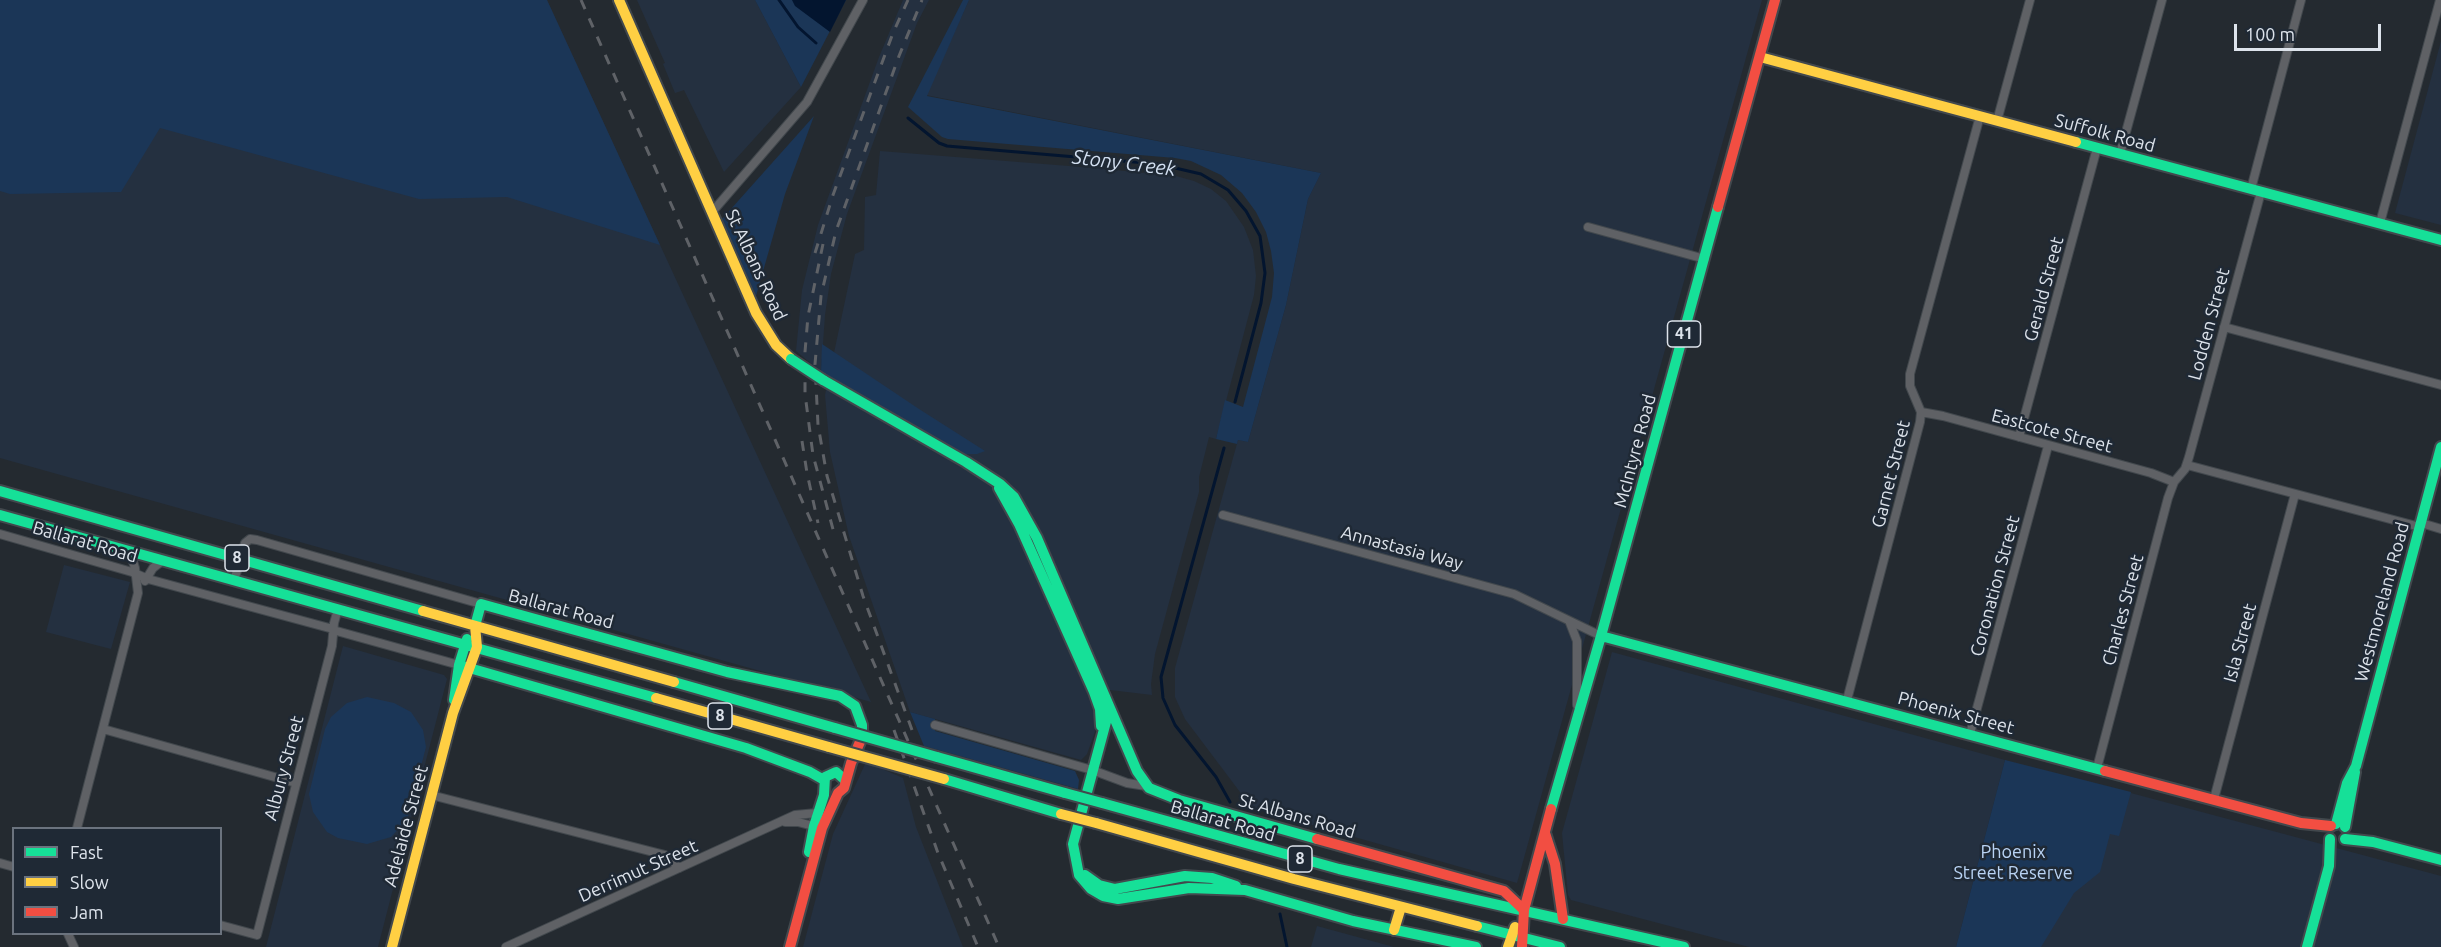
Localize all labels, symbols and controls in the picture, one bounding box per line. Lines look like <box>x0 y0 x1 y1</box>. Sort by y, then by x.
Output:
scale bar <box>2237 12 2384 50</box>
text: 100 m <box>2245 24 2295 44</box>
street label: Suffolk Road <box>2052 109 2158 157</box>
water label: Stony Creek <box>1071 145 1177 181</box>
street label: St Albans Road <box>721 206 791 324</box>
street label: Gerald Street <box>2020 234 2068 344</box>
street label: Lodden Street <box>2184 265 2234 383</box>
road number: 41 <box>1668 321 1700 347</box>
street label: McIntyre Road <box>1609 392 1661 510</box>
street label: Eastcote Street <box>1989 404 2115 458</box>
street label: Garnet Street <box>1867 418 1915 530</box>
street label: Coronation Street <box>1966 513 2024 659</box>
street label: Ballarat Road <box>30 517 140 567</box>
street label: Westmoreland Road <box>2350 520 2414 684</box>
street label: Annastasia Way <box>1339 521 1465 575</box>
road number: 8 <box>225 545 249 571</box>
street label: Charles Street <box>2098 552 2148 668</box>
street label: Ballarat Road <box>506 585 616 633</box>
street label: Isla Street <box>2219 601 2261 685</box>
street label: Phoenix Street <box>1895 687 2017 739</box>
road number: 8 <box>708 703 732 729</box>
street label: Albury Street <box>260 713 308 823</box>
street label: Adelaide Street <box>379 763 433 889</box>
street label: St Albans Road <box>1236 789 1358 843</box>
street label: Ballarat Road <box>1168 796 1278 846</box>
legend <box>12 827 222 935</box>
street label: Derrimut Street <box>575 835 701 907</box>
park label: Phoenix Street Reserve <box>1953 841 2073 884</box>
text: Fast <box>70 842 103 862</box>
road number: 8 <box>1288 846 1312 872</box>
text: Slow <box>70 872 109 892</box>
text: Jam <box>70 902 104 922</box>

